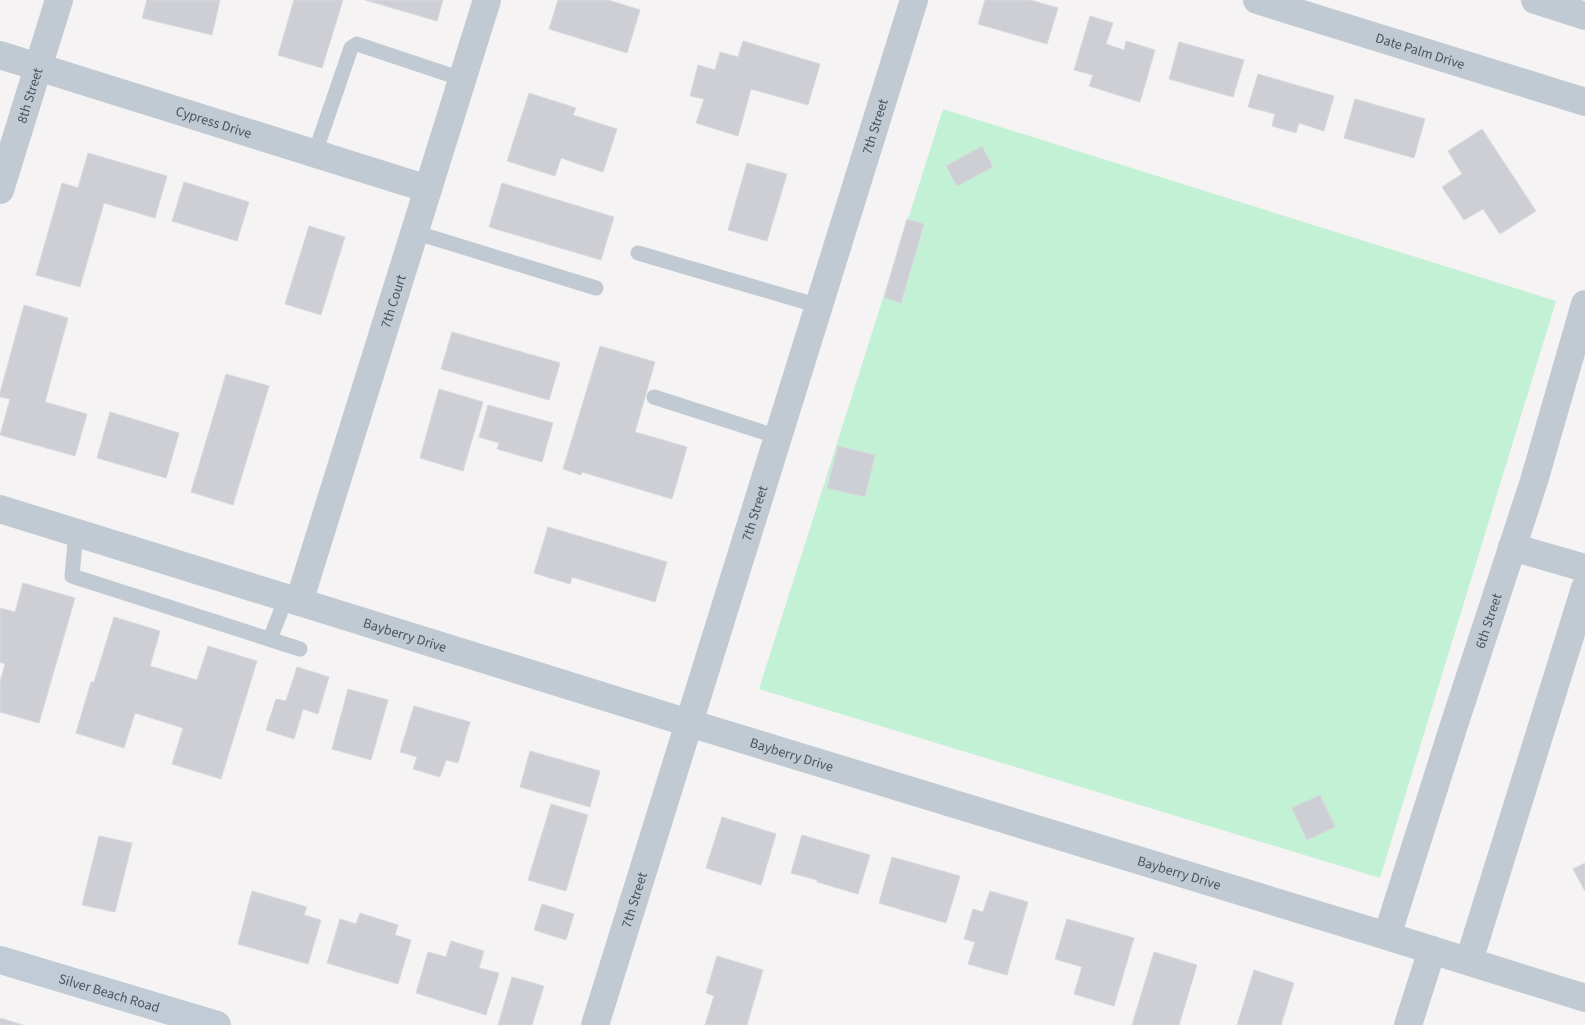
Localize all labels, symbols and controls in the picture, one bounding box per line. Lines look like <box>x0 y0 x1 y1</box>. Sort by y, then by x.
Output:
street label: Date Palm Drive <box>1373 28 1467 75</box>
street label: 8th Street <box>12 65 48 126</box>
street label: 7th Street <box>858 96 894 157</box>
street label: Cypress Drive <box>173 102 254 144</box>
street label: 7th Court <box>376 272 412 331</box>
street label: 7th Street <box>737 483 773 544</box>
street label: 6th Street <box>1471 591 1508 651</box>
street label: Bayberry Drive <box>360 613 449 658</box>
street label: Bayberry Drive <box>747 733 836 778</box>
street label: Bayberry Drive <box>1135 851 1223 896</box>
street label: 7th Street <box>617 870 653 931</box>
street label: Silver Beach Road <box>56 969 162 1018</box>

